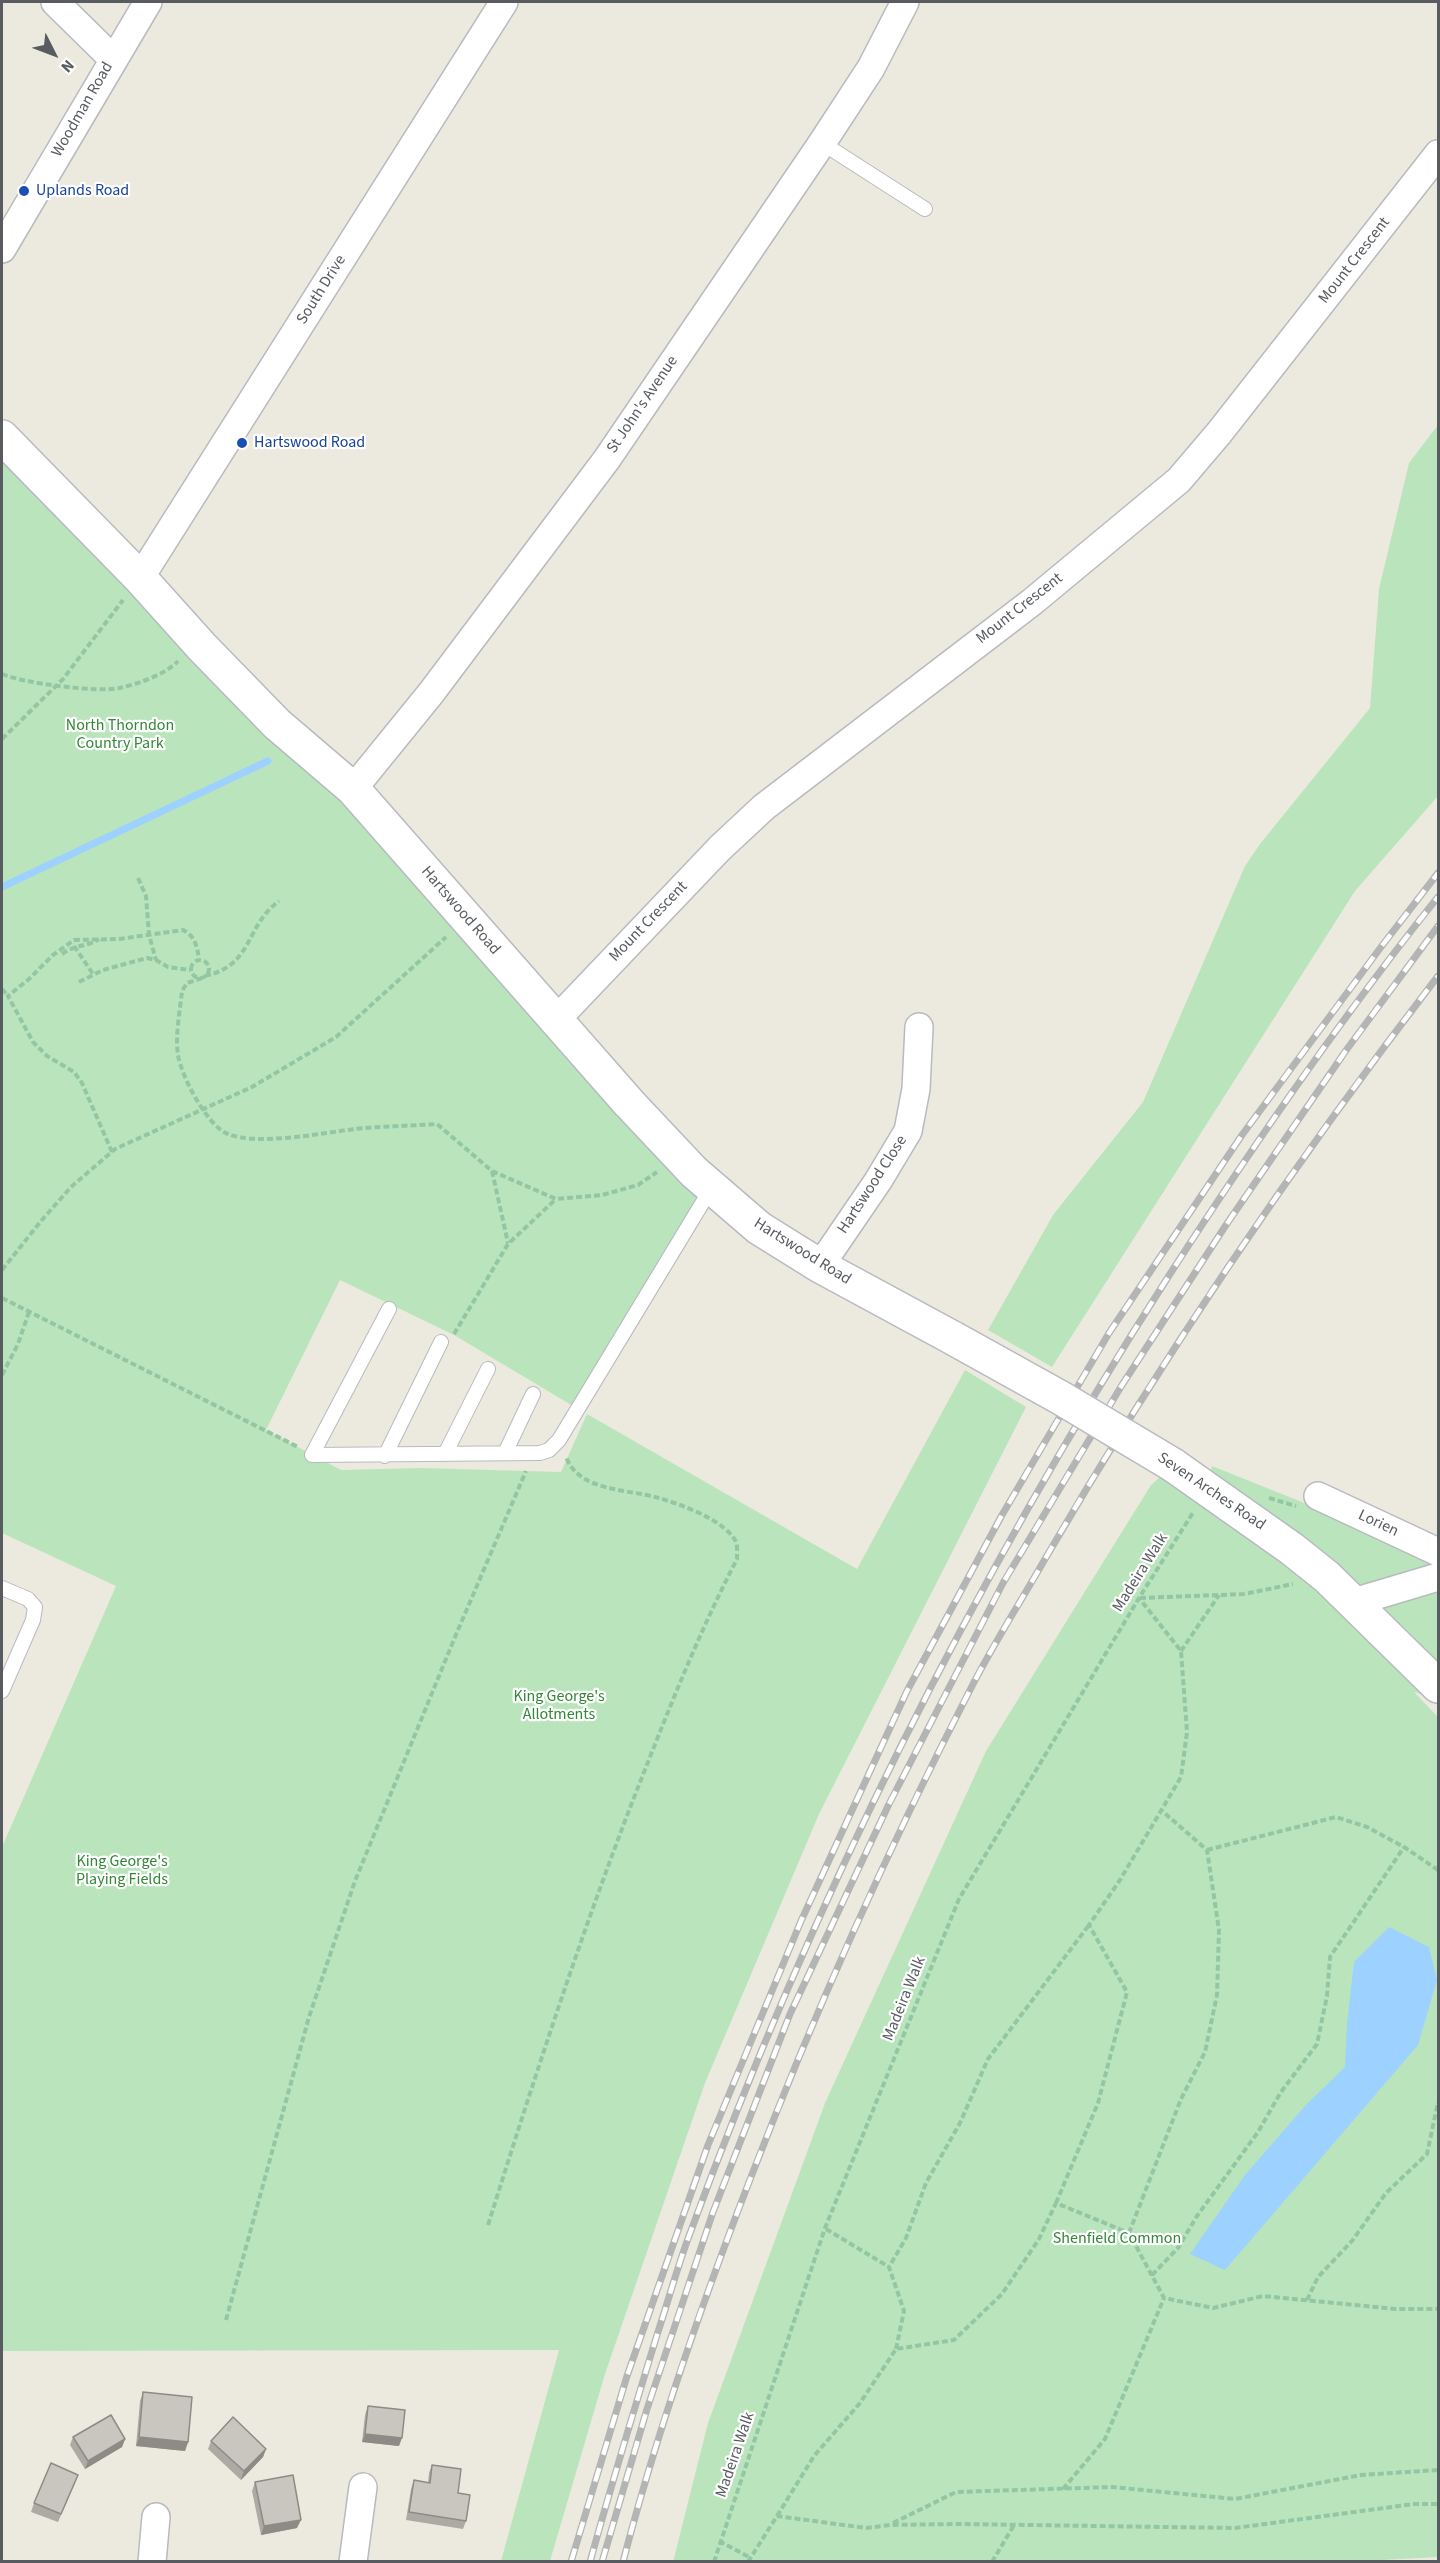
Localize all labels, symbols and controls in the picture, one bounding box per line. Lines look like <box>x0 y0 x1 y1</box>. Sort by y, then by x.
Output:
north arrow <box>24 24 84 84</box>
text: N <box>56 55 79 77</box>
street label: Woodman Road <box>48 59 118 161</box>
place label: Uplands Road <box>36 181 129 201</box>
marker: Uplands Road <box>17 184 31 198</box>
street label: Mount Crescent <box>1315 214 1395 308</box>
street label: South Drive <box>293 252 351 328</box>
street label: St John's Avenue <box>603 353 683 457</box>
place label: Hartswood Road <box>254 433 365 453</box>
marker: Hartswood Road <box>235 436 249 450</box>
street label: Mount Crescent <box>973 569 1067 649</box>
park label: North Thorndon Country Park <box>66 716 174 754</box>
street label: Hartswood Road <box>416 863 504 959</box>
street label: Mount Crescent <box>606 878 692 966</box>
street label: Hartswood Close <box>834 1132 912 1238</box>
street label: Hartswood Road <box>750 1214 854 1290</box>
street label: Seven Arches Road <box>1153 1449 1269 1535</box>
street label: Lorien <box>1355 1506 1401 1542</box>
street label: Madeira Walk <box>1109 1530 1173 1616</box>
park label: King George's Allotments <box>513 1687 605 1725</box>
park label: King George's Playing Fields <box>76 1852 168 1890</box>
street label: Madeira Walk <box>879 1954 931 2044</box>
park label: Shenfield Common <box>1053 2229 1181 2249</box>
street label: Madeira Walk <box>712 2410 760 2500</box>

